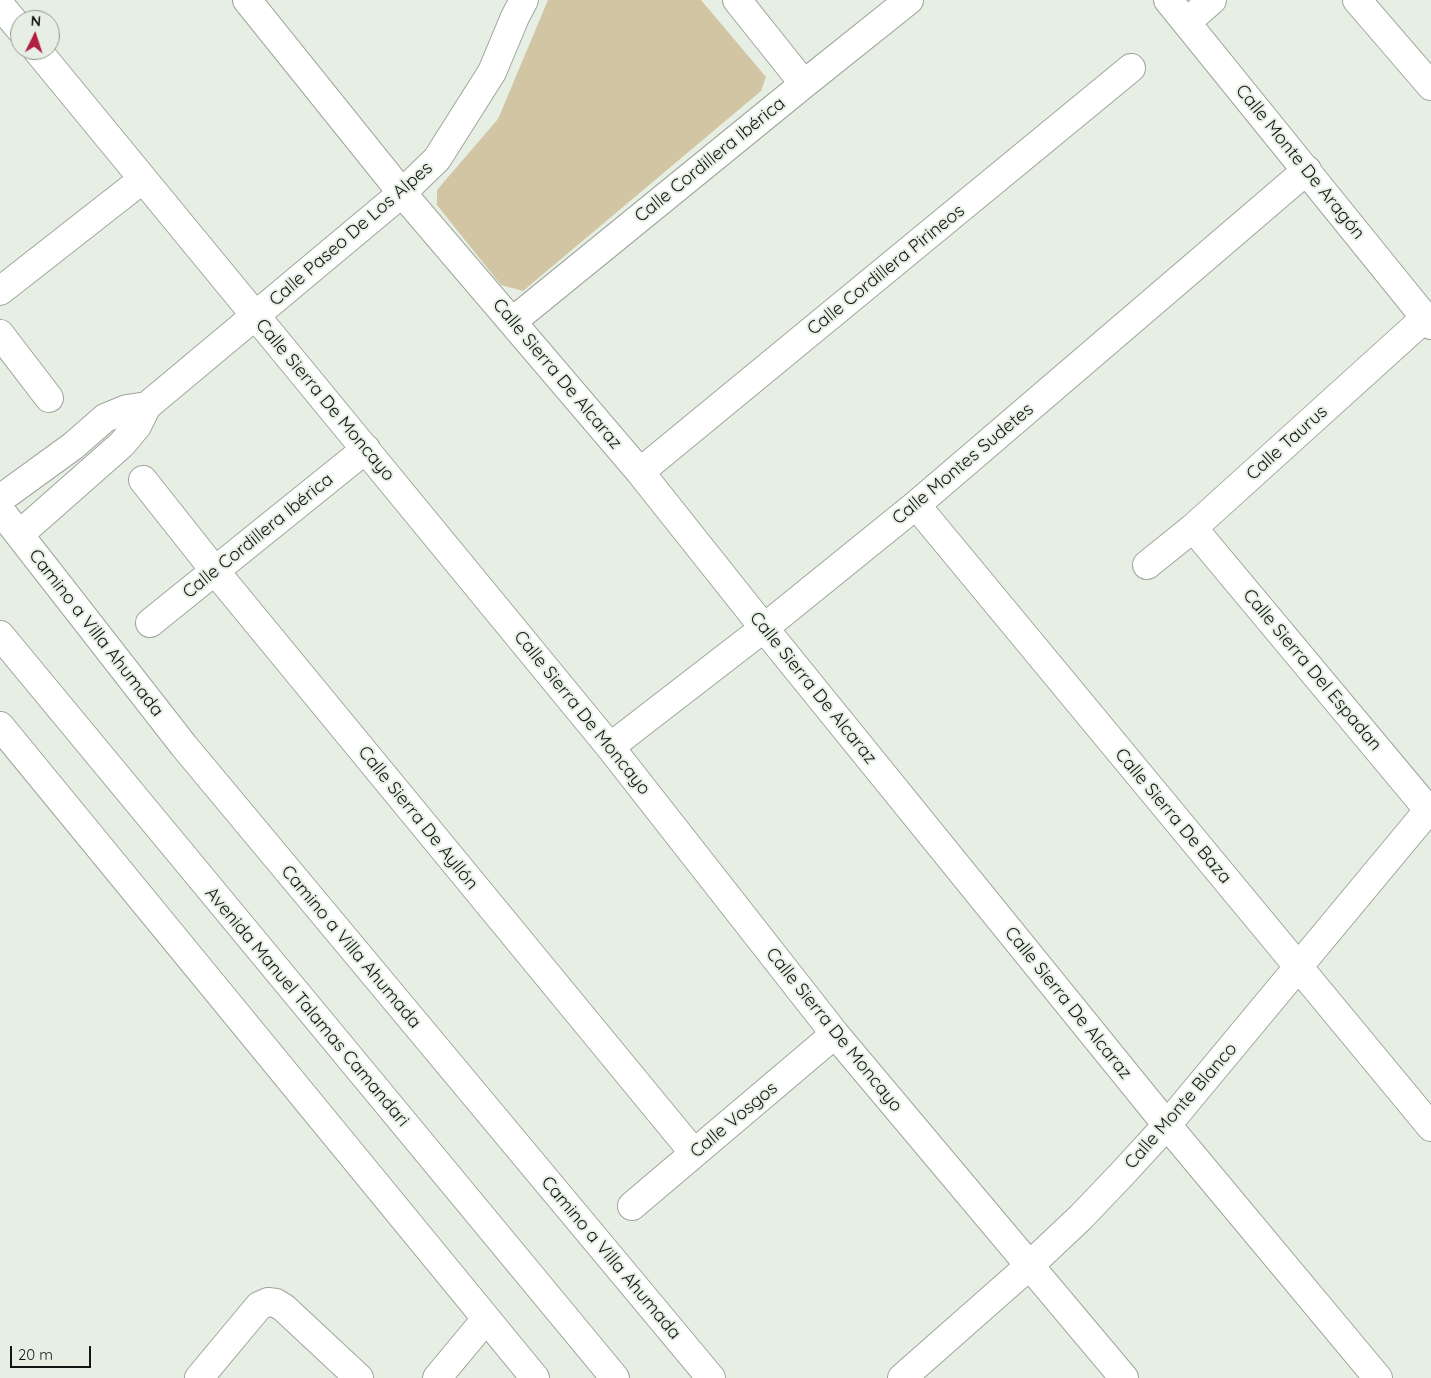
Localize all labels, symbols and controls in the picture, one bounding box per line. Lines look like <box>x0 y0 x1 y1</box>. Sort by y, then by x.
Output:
north arrow <box>10 10 60 60</box>
text: N <box>30 12 42 30</box>
street label: Calle Monte De Aragón <box>1231 80 1369 244</box>
street label: Calle Cordillera Ibérica <box>630 93 790 227</box>
street label: Calle Paseo De Los Alpes <box>265 157 437 311</box>
street label: Calle Cordillera Pirineos <box>803 200 969 340</box>
street label: Calle Sierra De Alcaraz <box>488 294 626 454</box>
street label: Calle Sierra De Moncayo <box>251 315 399 485</box>
street label: Calle Montes Sudetes <box>888 399 1038 529</box>
street label: Calle Taurus <box>1242 401 1332 485</box>
street label: Calle Cordillera Ibérica <box>178 469 338 603</box>
street label: Camino a Villa Ahumada <box>24 545 168 721</box>
street label: Calle Sierra Del Espadan <box>1238 585 1386 755</box>
street label: Calle Sierra De Alcaraz <box>745 607 881 769</box>
street label: Calle Sierra De Moncayo <box>509 627 655 799</box>
street label: Calle Sierra De Ayllón <box>353 742 483 894</box>
street label: Calle Sierra De Baza <box>1110 744 1236 888</box>
street label: Camino a Villa Ahumada <box>276 861 426 1033</box>
street label: Avenida Manuel Talamas Camandari <box>200 883 414 1131</box>
street label: Calle Sierra De Alcaraz <box>1000 922 1136 1084</box>
street label: Calle Sierra De Moncayo <box>761 944 907 1116</box>
street label: Calle Monte Blanco <box>1120 1038 1242 1174</box>
street label: Calle Vosgos <box>686 1077 782 1163</box>
street label: Camino a Villa Ahumada <box>536 1172 686 1344</box>
scale bar <box>12 1336 94 1368</box>
text: 20 m <box>18 1345 53 1364</box>

